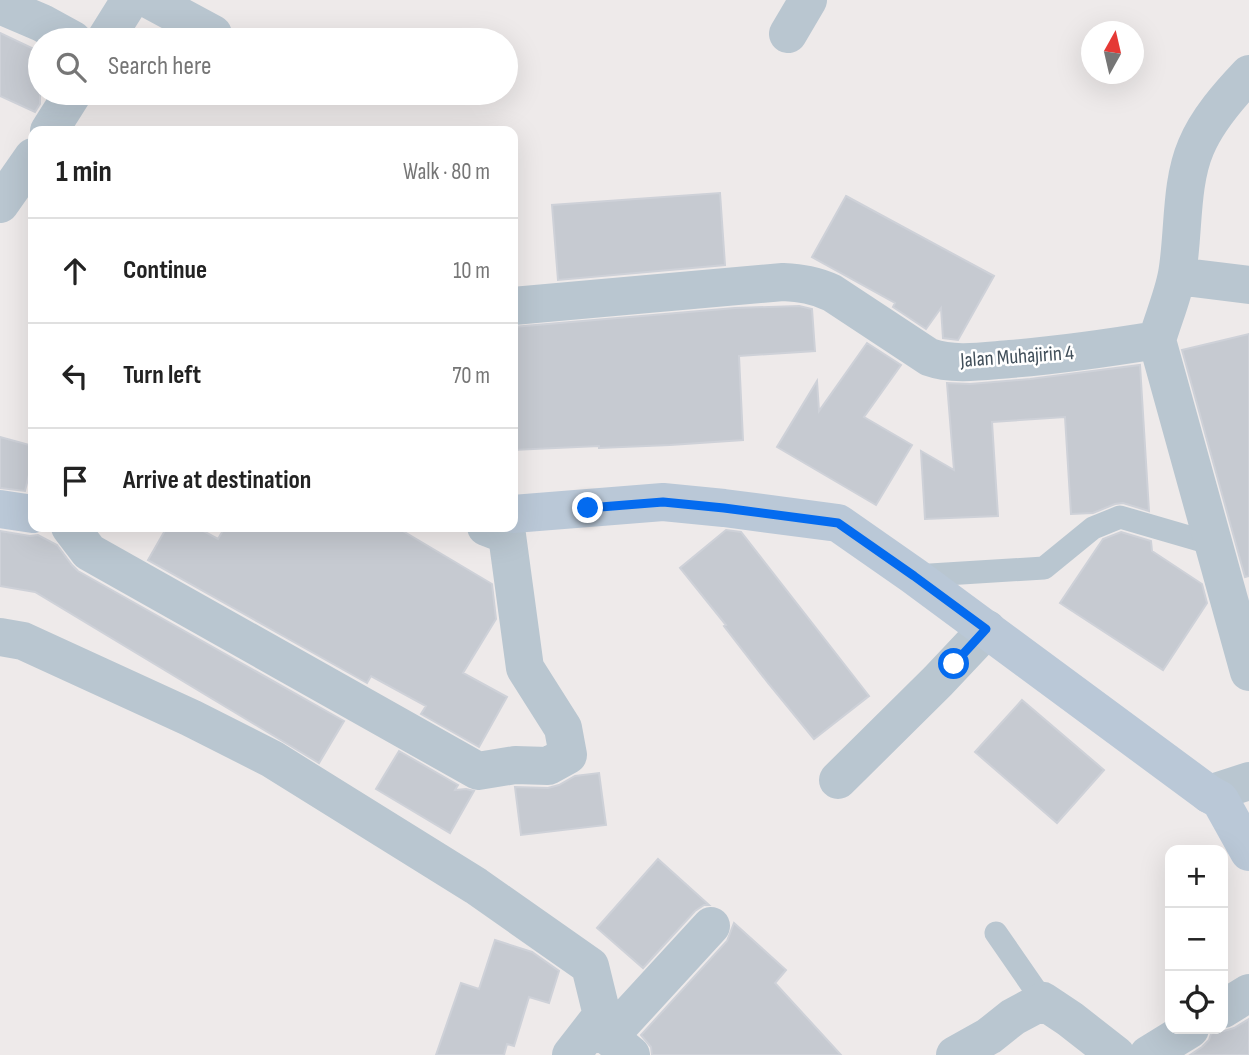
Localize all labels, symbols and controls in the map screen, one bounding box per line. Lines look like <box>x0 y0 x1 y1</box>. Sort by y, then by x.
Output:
north arrow <box>1081 21 1144 84</box>
search box <box>28 28 518 105</box>
icon: search <box>52 48 90 86</box>
text: Search here <box>108 51 211 82</box>
text: 1 min <box>56 154 112 190</box>
text: Walk · 80 m <box>403 158 490 186</box>
icon: ahead <box>56 252 94 290</box>
text: Continue <box>123 255 207 286</box>
text: 10 m <box>453 257 490 285</box>
street label: Jalan Muhajirin 4 <box>958 340 1075 373</box>
icon: left <box>56 357 94 395</box>
text: Turn left <box>123 360 201 391</box>
text: 70 m <box>452 362 490 390</box>
icon: arrive <box>56 462 94 500</box>
text: Arrive at destination <box>123 465 311 496</box>
route end <box>572 492 603 523</box>
route start <box>938 648 969 679</box>
map controls <box>1165 845 1228 1034</box>
button: + <box>1165 845 1228 908</box>
button: − <box>1165 908 1228 971</box>
button: locate <box>1165 971 1228 1034</box>

